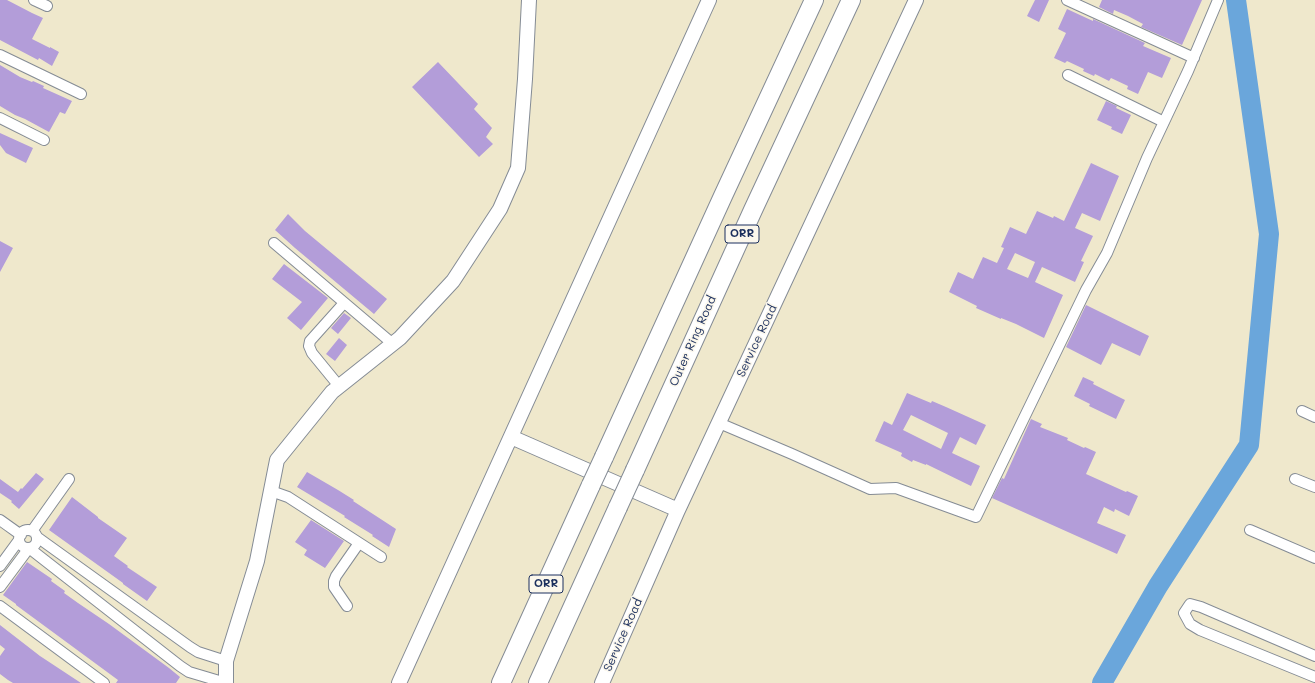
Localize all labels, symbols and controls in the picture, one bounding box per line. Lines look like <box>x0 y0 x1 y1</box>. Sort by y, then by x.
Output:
road number: ORR <box>725 225 759 243</box>
street label: Outer Ring Road <box>667 294 719 388</box>
street label: Service Road <box>734 302 780 380</box>
road number: ORR <box>529 575 563 593</box>
street label: Service Road <box>600 596 646 674</box>

